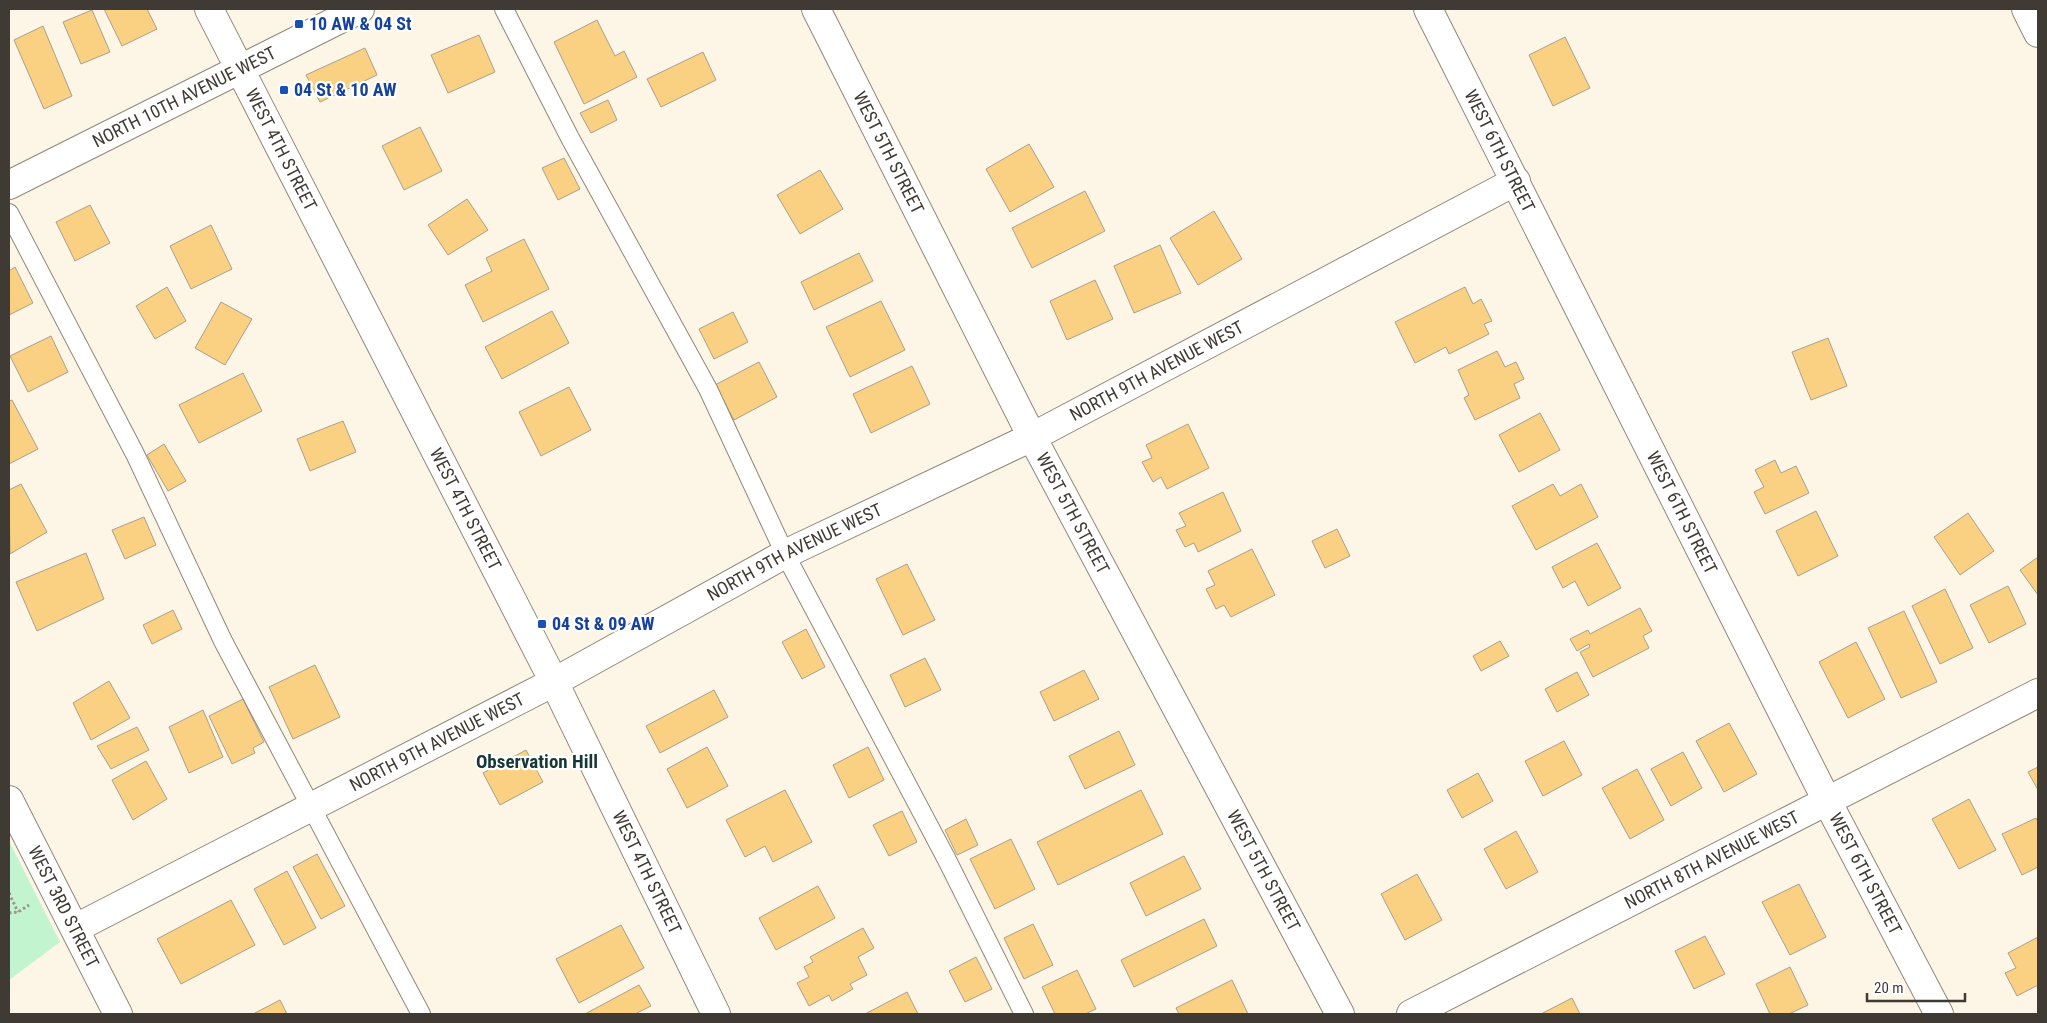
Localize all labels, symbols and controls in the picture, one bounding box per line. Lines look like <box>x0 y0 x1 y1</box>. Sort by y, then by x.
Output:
place label: 10 AW & 04 St <box>309 13 412 34</box>
marker: 10 AW & 04 St <box>293 18 305 30</box>
street label: NORTH 10TH AVENUE WEST <box>89 42 279 151</box>
place label: 04 St & 10 AW <box>294 79 397 100</box>
marker: 04 St & 10 AW <box>278 84 290 96</box>
street label: WEST 4TH STREET <box>241 85 322 214</box>
street label: WEST 6TH STREET <box>1460 86 1540 216</box>
street label: WEST 5TH STREET <box>849 88 929 217</box>
street label: NORTH 9TH AVENUE WEST <box>1066 316 1247 425</box>
street label: WEST 4TH STREET <box>426 444 506 574</box>
street label: WEST 6TH STREET <box>1643 448 1722 577</box>
street label: WEST 5TH STREET <box>1032 449 1114 577</box>
street label: NORTH 9TH AVENUE WEST <box>703 499 885 605</box>
place label: 04 St & 09 AW <box>552 613 655 634</box>
marker: 04 St & 09 AW <box>536 618 548 630</box>
street label: NORTH 9TH AVENUE WEST <box>346 688 528 795</box>
district label: Observation Hill <box>476 750 598 773</box>
street label: WEST 5TH STREET <box>1223 806 1305 935</box>
street label: NORTH 8TH AVENUE WEST <box>1621 806 1803 913</box>
street label: WEST 4TH STREET <box>608 807 686 937</box>
street label: WEST 6TH STREET <box>1825 809 1906 938</box>
street label: WEST 3RD STREET <box>24 842 104 971</box>
scale bar <box>1867 970 1964 1002</box>
text: 20 m <box>1874 979 1904 997</box>

